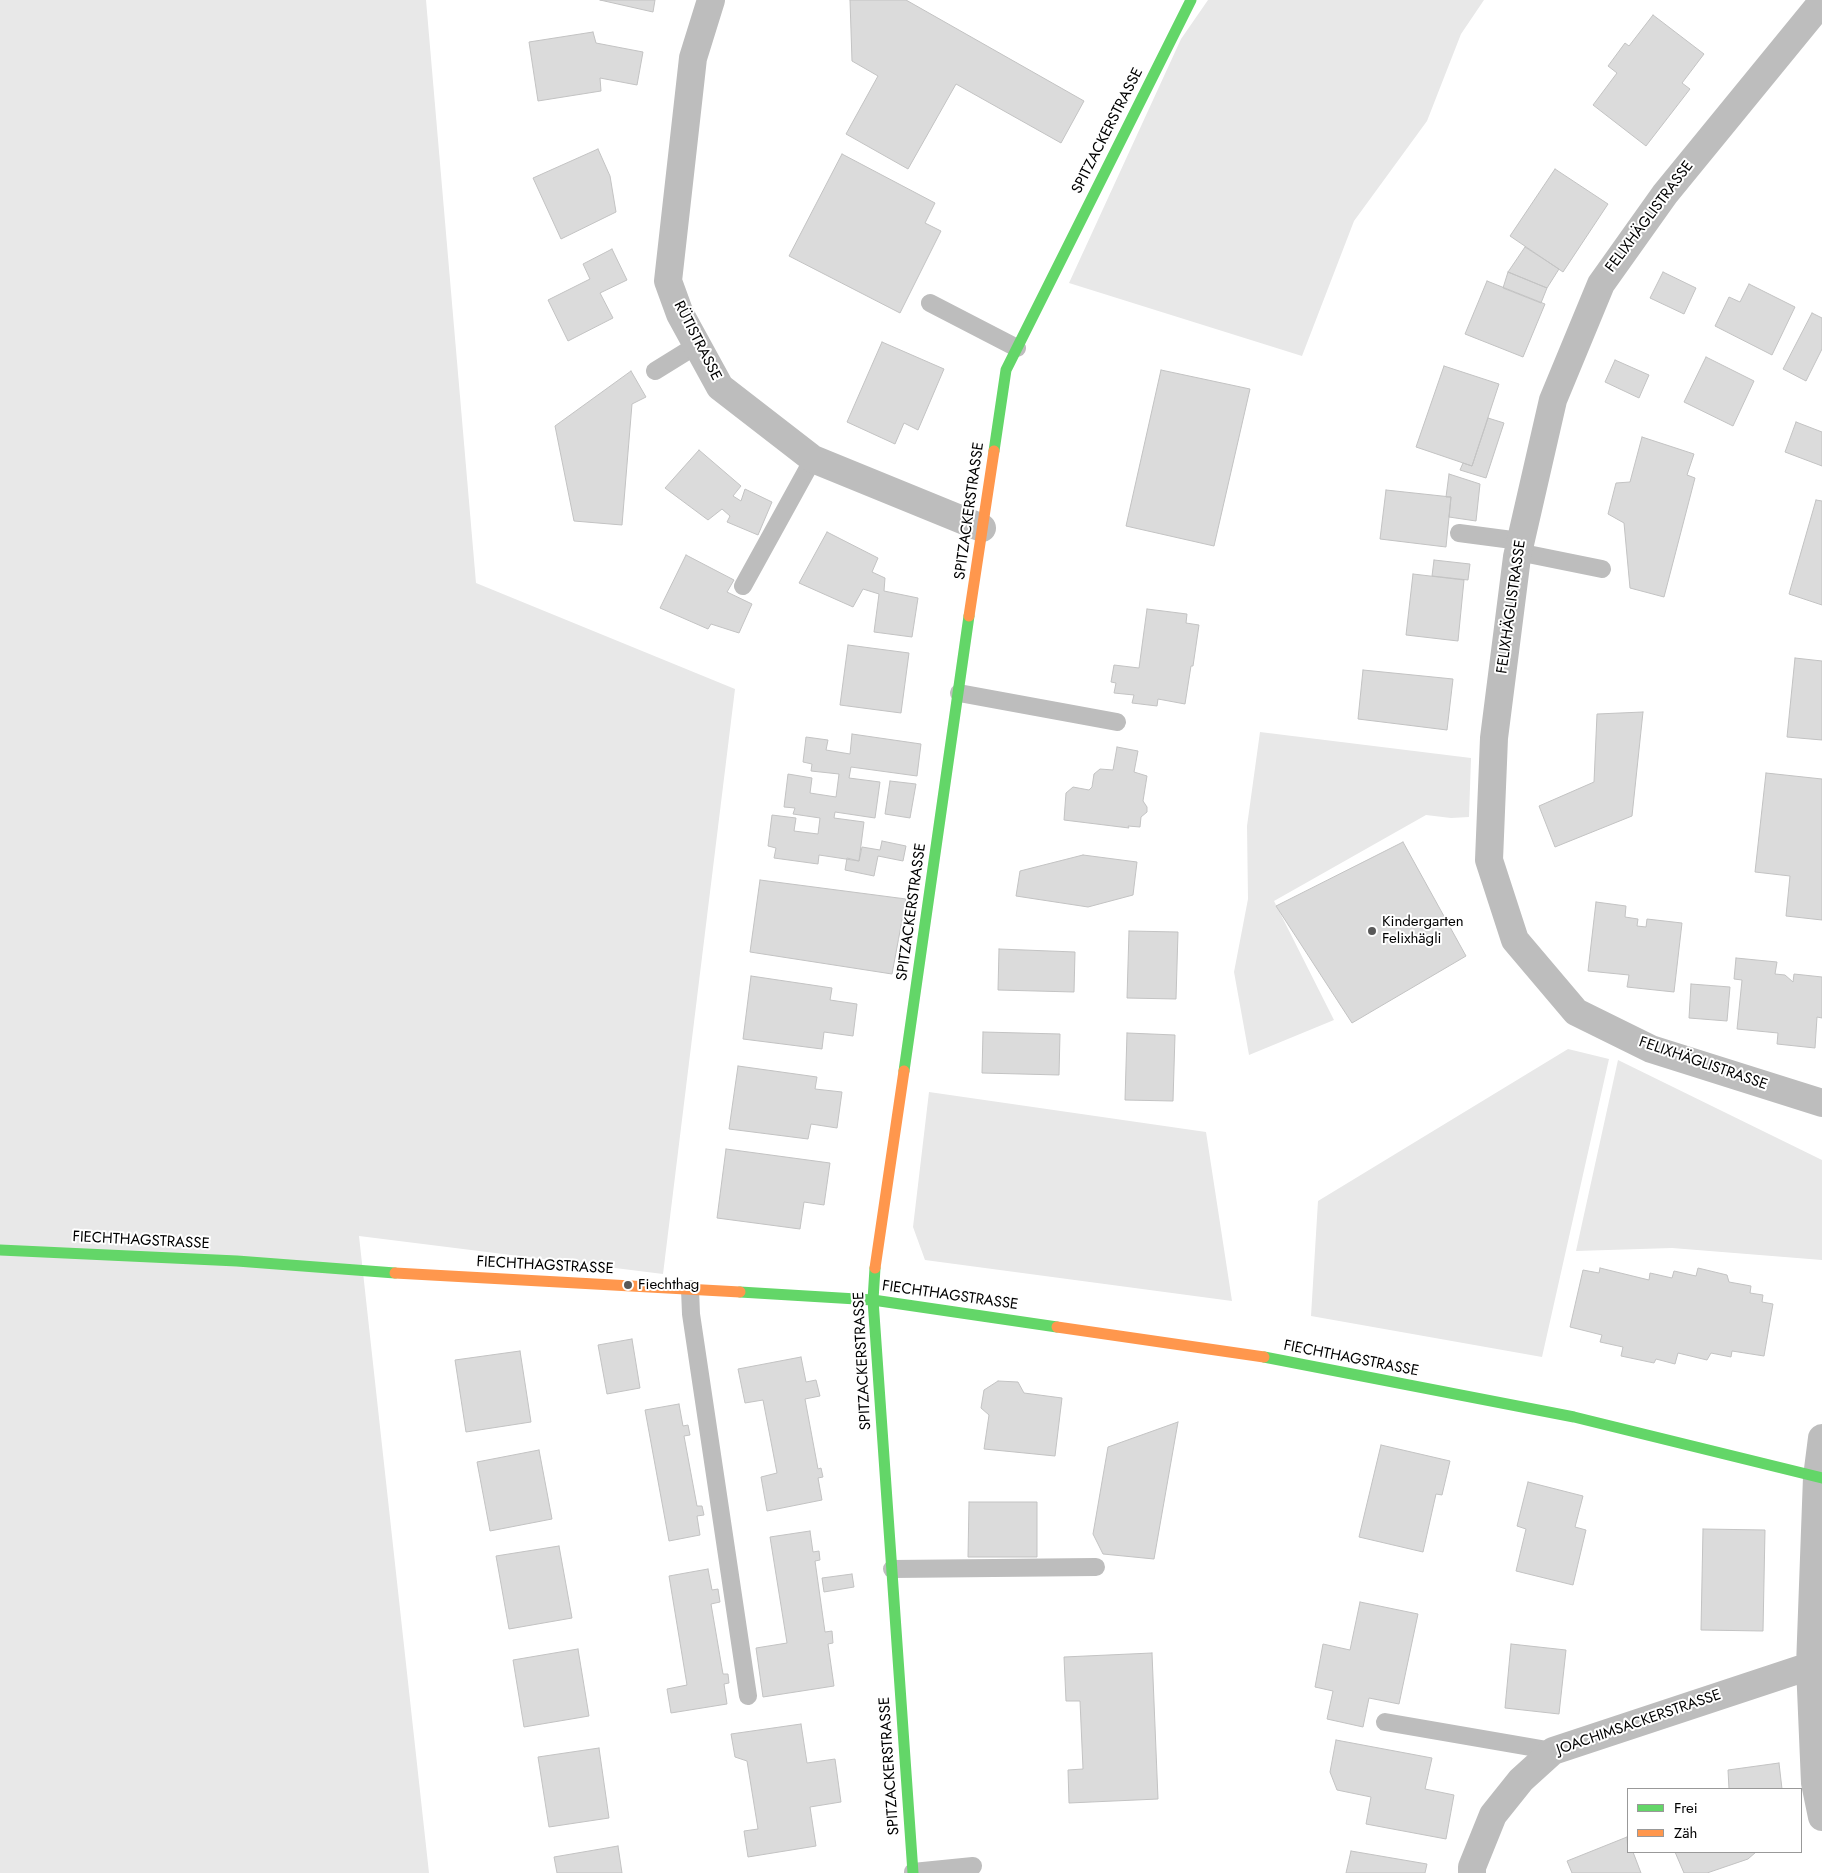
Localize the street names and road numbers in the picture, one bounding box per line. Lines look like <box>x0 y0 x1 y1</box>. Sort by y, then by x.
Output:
street label: SPITZACKERSTRASSE <box>1068 65 1148 197</box>
street label: FELIXHÄGLISTRASSE <box>1602 158 1698 276</box>
street label: RÜTISTRASSE <box>669 298 725 384</box>
street label: SPITZACKERSTRASSE <box>951 441 989 581</box>
street label: FELIXHÄGLISTRASSE <box>1494 539 1530 675</box>
street label: SPITZACKERSTRASSE <box>893 842 931 982</box>
street label: FELIXHÄGLISTRASSE <box>1636 1034 1770 1094</box>
street label: FIECHTHAGSTRASSE <box>72 1228 210 1254</box>
street label: FIECHTHAGSTRASSE <box>476 1253 614 1279</box>
street label: FIECHTHAGSTRASSE <box>881 1278 1019 1314</box>
street label: SPITZACKERSTRASSE <box>850 1291 876 1431</box>
street label: FIECHTHAGSTRASSE <box>1282 1337 1420 1381</box>
street label: JOACHIMSACKERSTRASSE <box>1555 1686 1723 1760</box>
street label: SPITZACKERSTRASSE <box>876 1696 904 1836</box>

